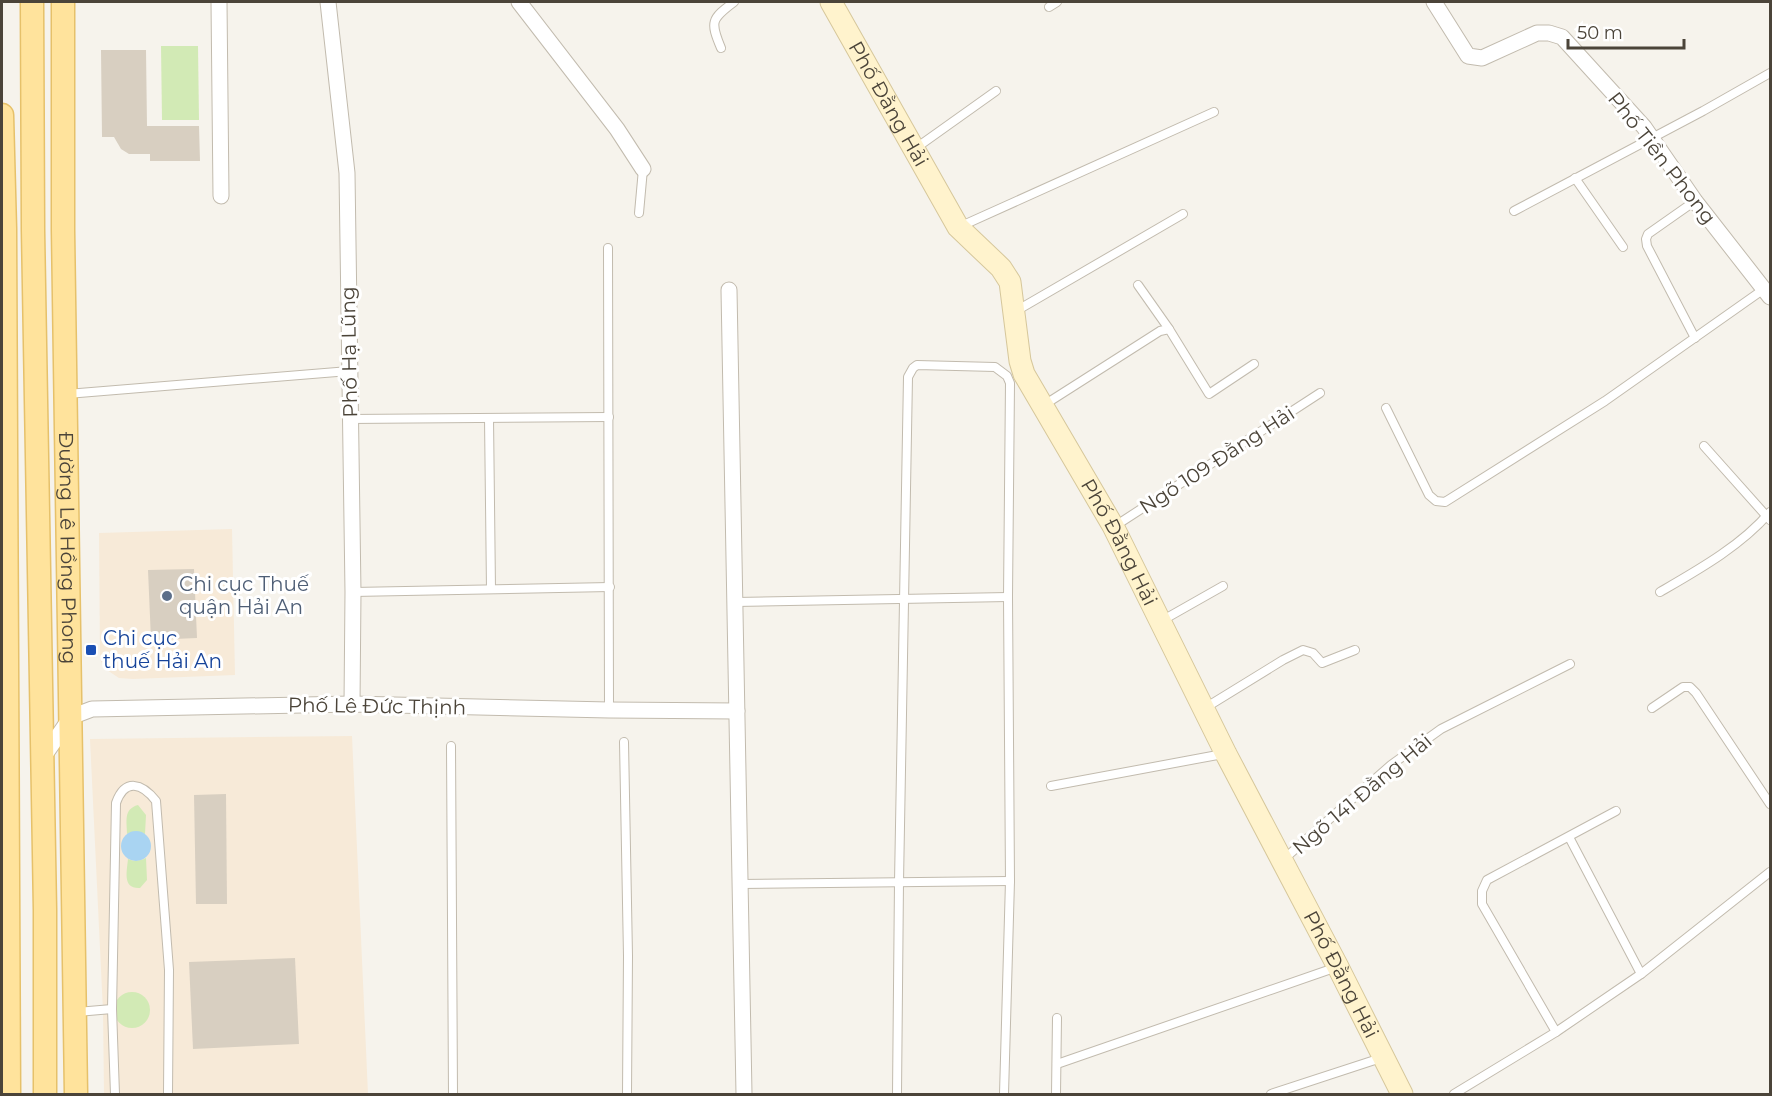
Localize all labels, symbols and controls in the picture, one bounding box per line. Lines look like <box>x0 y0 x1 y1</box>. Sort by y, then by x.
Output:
scale bar <box>1568 12 1684 50</box>
text: 50 m <box>1577 22 1623 44</box>
street label: Phố Đằng Hải <box>844 37 933 171</box>
street label: Phố Tiền Phong <box>1603 87 1721 229</box>
street label: Phố Hạ Lũng <box>336 286 362 418</box>
street label: Ngõ 109 Đằng Hải <box>1135 401 1299 519</box>
street label: Đường Lê Hồng Phong <box>54 431 82 665</box>
street label: Phố Đằng Hải <box>1076 474 1162 610</box>
place label: Chi cục Thuế quận Hải An <box>179 572 310 619</box>
marker: Chi cục Thuế quận Hải An <box>160 589 174 603</box>
place label: Chi cục thuế Hải An <box>103 626 222 673</box>
marker: Chi cục thuế Hải An <box>84 643 98 657</box>
street label: Phố Lê Đức Thịnh <box>288 692 466 720</box>
street label: Ngõ 141 Đằng Hải <box>1287 729 1437 859</box>
street label: Phố Đằng Hải <box>1299 907 1384 1042</box>

